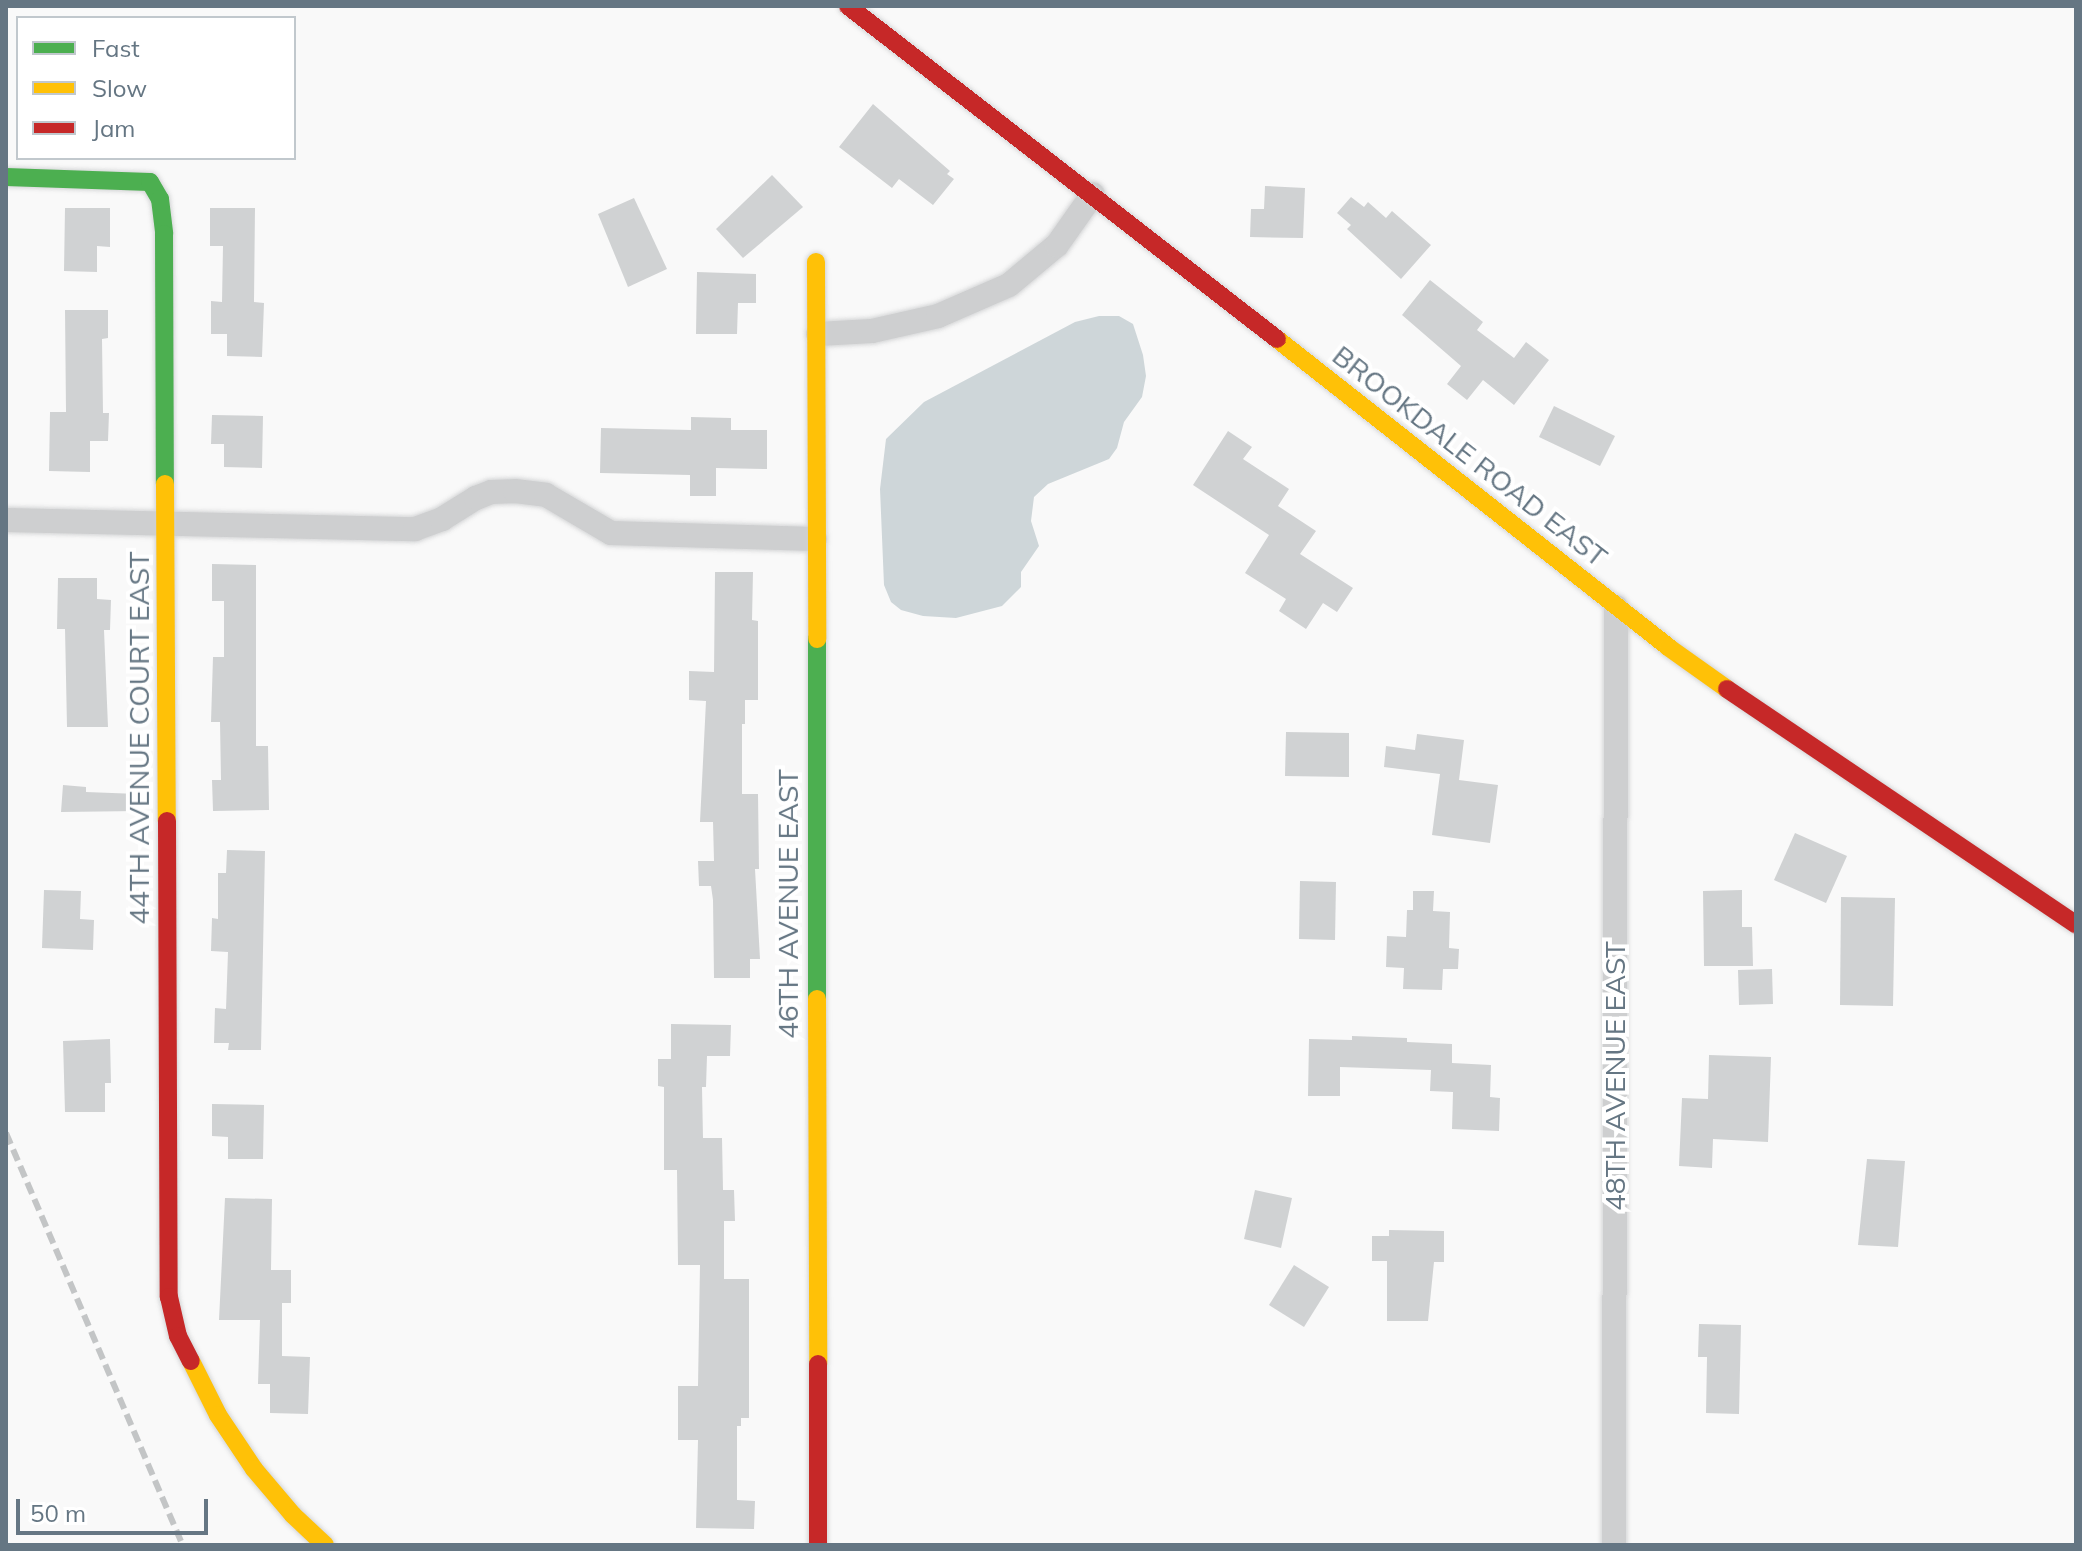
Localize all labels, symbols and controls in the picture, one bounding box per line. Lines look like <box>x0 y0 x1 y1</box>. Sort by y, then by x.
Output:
legend <box>16 16 296 160</box>
text: Fast <box>92 33 140 63</box>
text: Slow <box>92 73 147 103</box>
text: Jam <box>92 113 135 143</box>
street label: BROOKDALE ROAD EAST <box>1326 338 1614 574</box>
street label: 44TH AVENUE COURT EAST <box>122 551 156 925</box>
street label: 46TH AVENUE EAST <box>771 769 805 1039</box>
street label: 48TH AVENUE EAST <box>1598 941 1632 1211</box>
scale bar <box>20 1483 212 1533</box>
text: 50 m <box>30 1498 86 1528</box>

